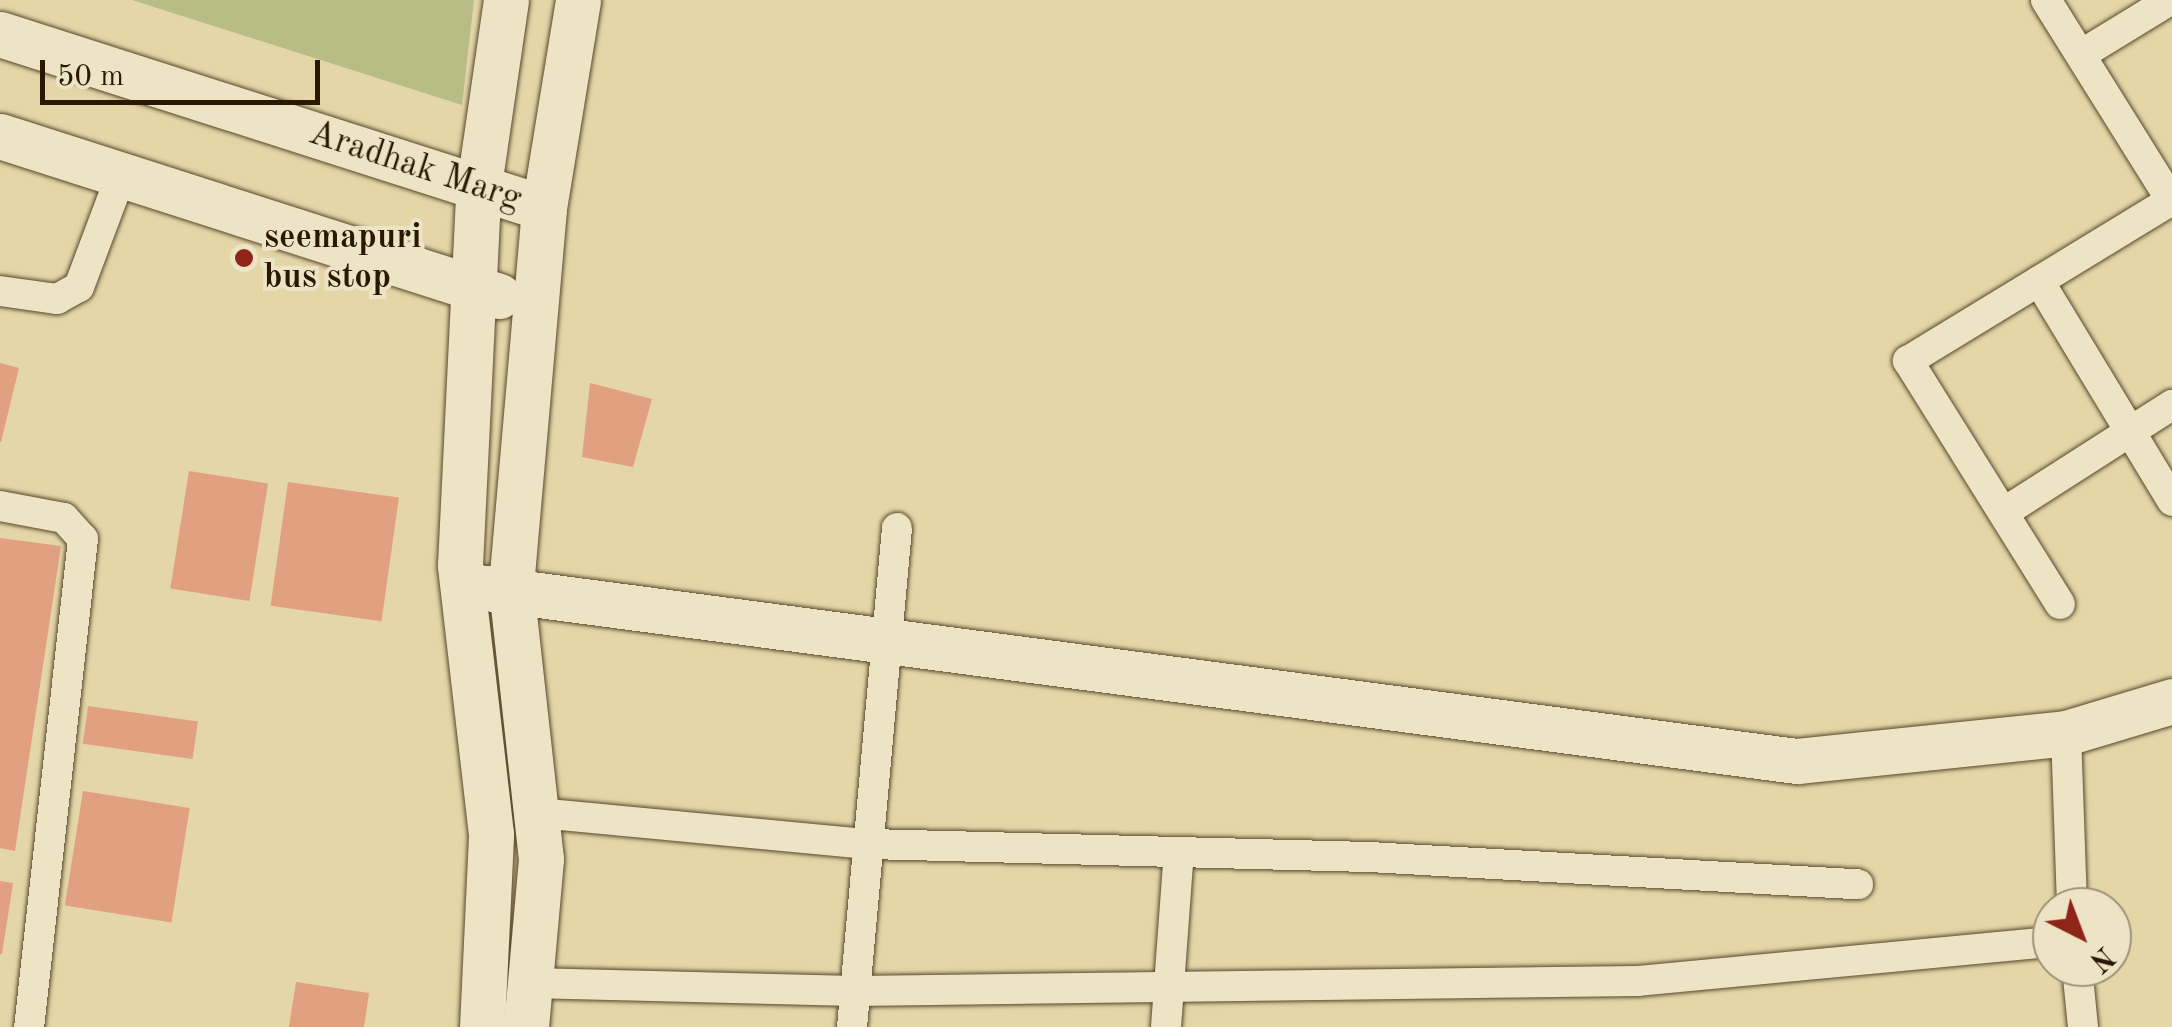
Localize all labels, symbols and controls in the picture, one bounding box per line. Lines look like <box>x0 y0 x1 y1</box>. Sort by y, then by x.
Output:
scale bar <box>45 40 325 102</box>
text: 50 m <box>57 62 124 92</box>
street label: Aradhak Marg <box>303 113 527 221</box>
place label: seemapuri bus stop <box>264 217 422 299</box>
marker: seemapuri bus stop <box>233 247 255 269</box>
north arrow <box>2032 887 2132 987</box>
text: N <box>2083 940 2118 975</box>

